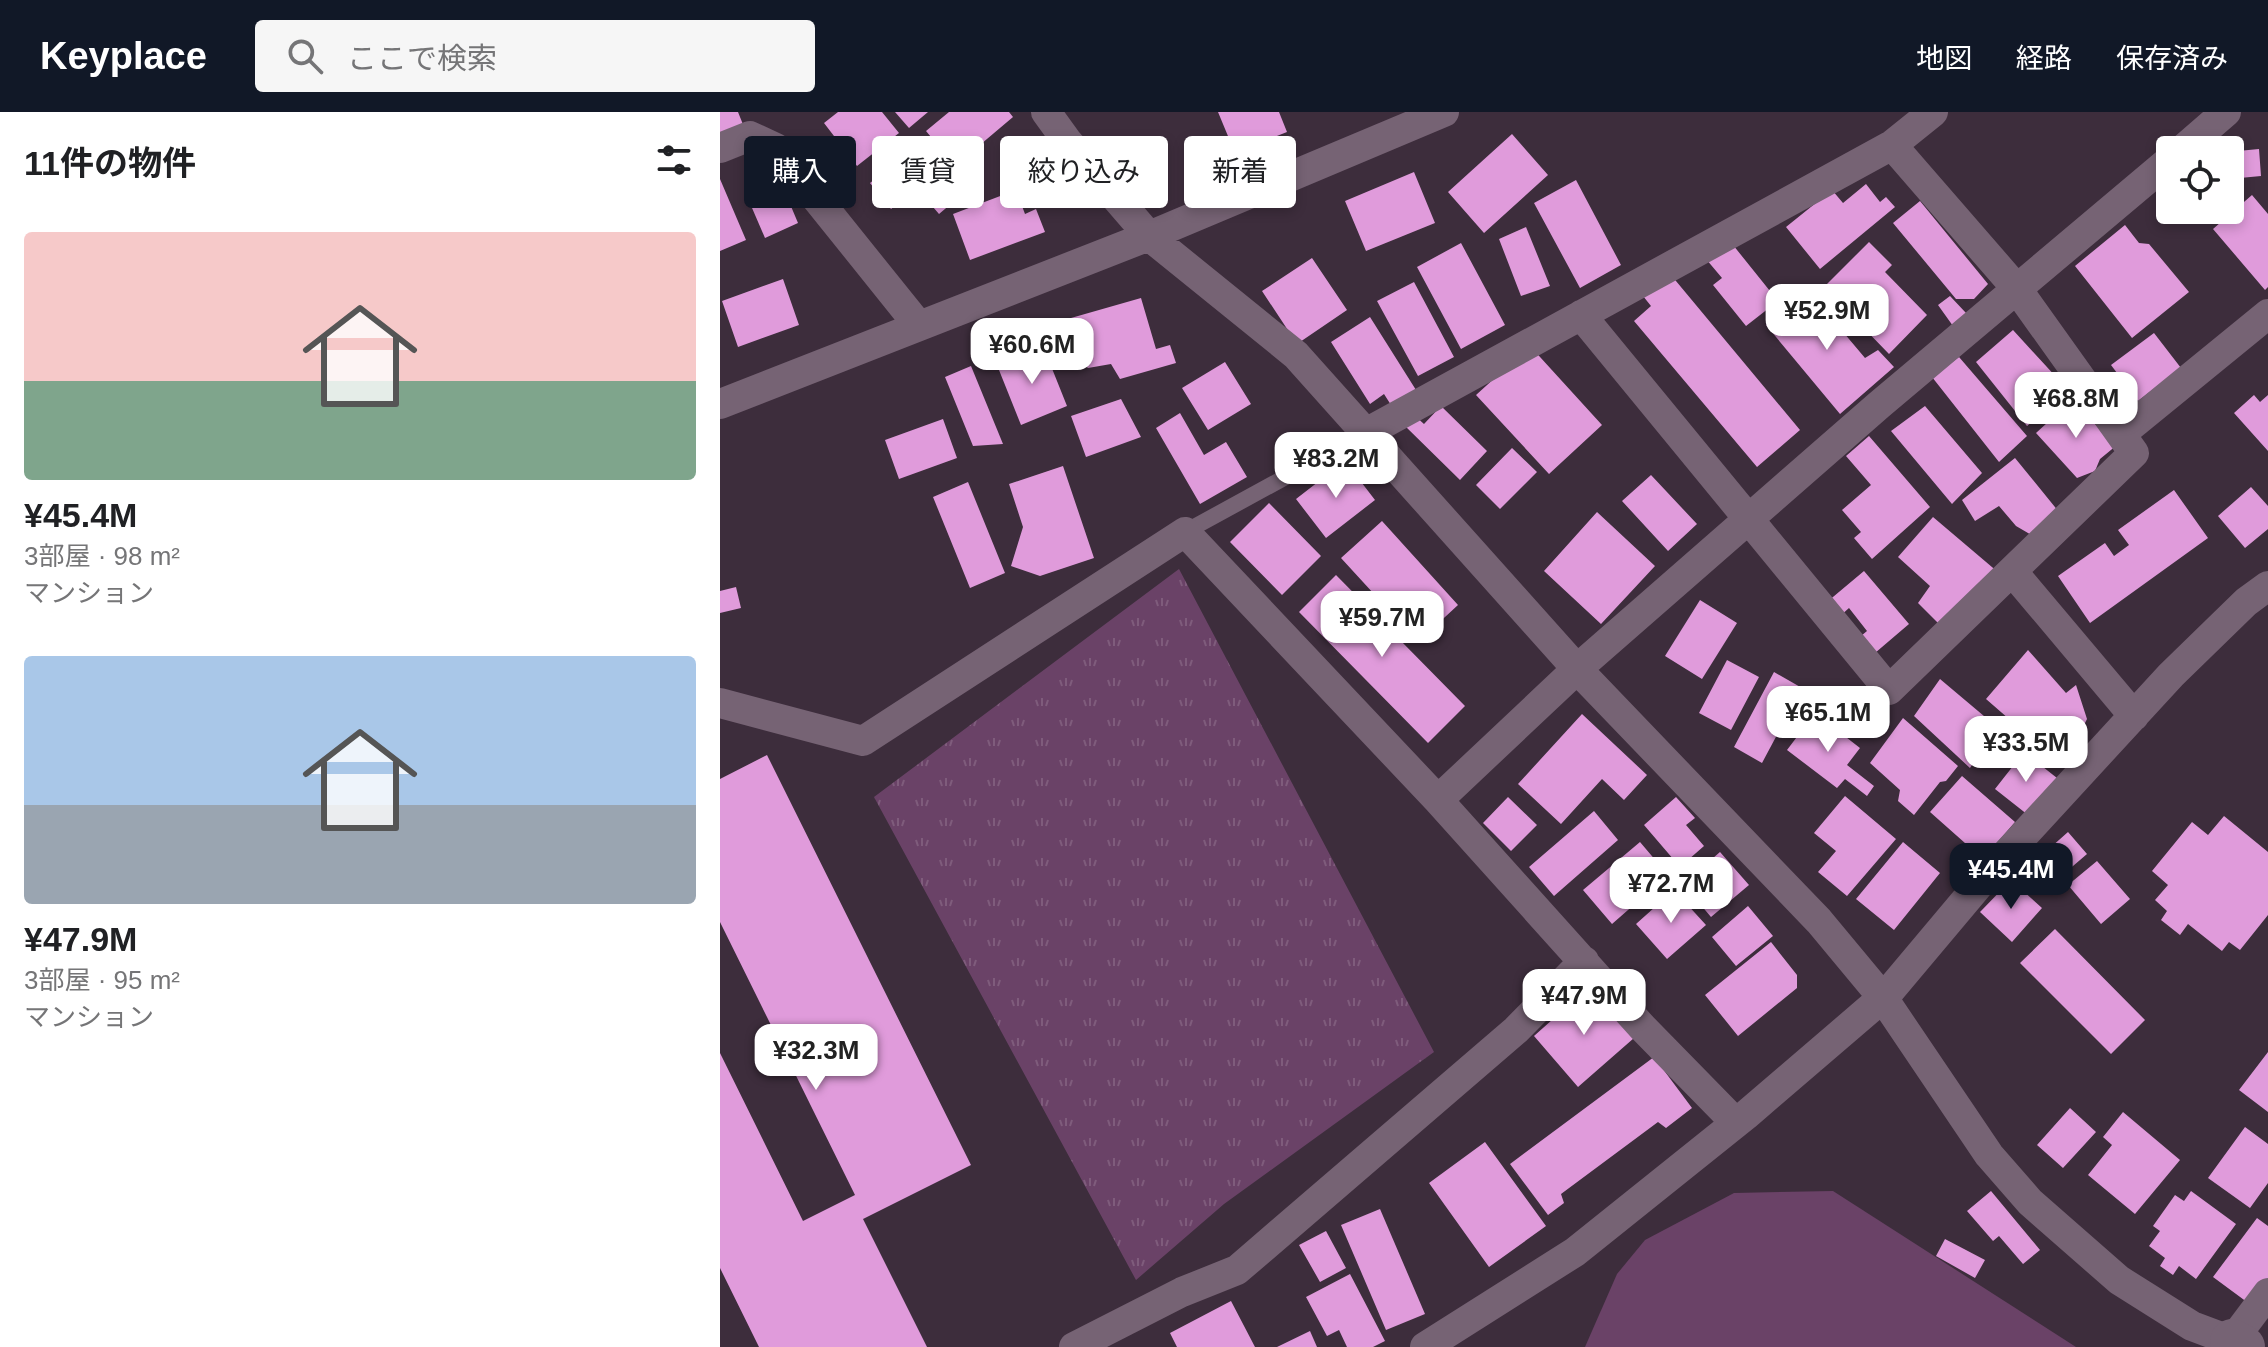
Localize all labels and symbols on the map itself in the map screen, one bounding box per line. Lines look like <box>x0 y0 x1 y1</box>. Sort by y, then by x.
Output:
pin: ¥52.9M <box>1762 284 1892 352</box>
pin: ¥60.6M <box>967 318 1097 386</box>
pin: ¥68.8M <box>2011 372 2141 440</box>
pin: ¥83.2M <box>1271 432 1401 500</box>
pin: ¥59.7M <box>1317 591 1447 659</box>
pin: ¥65.1M <box>1763 686 1893 754</box>
pin: ¥33.5M <box>1961 716 2091 784</box>
pin: ¥45.4M <box>1946 843 2076 911</box>
pin: ¥72.7M <box>1606 857 1736 925</box>
pin: ¥47.9M <box>1519 969 1649 1037</box>
pin: ¥32.3M <box>751 1024 881 1092</box>

